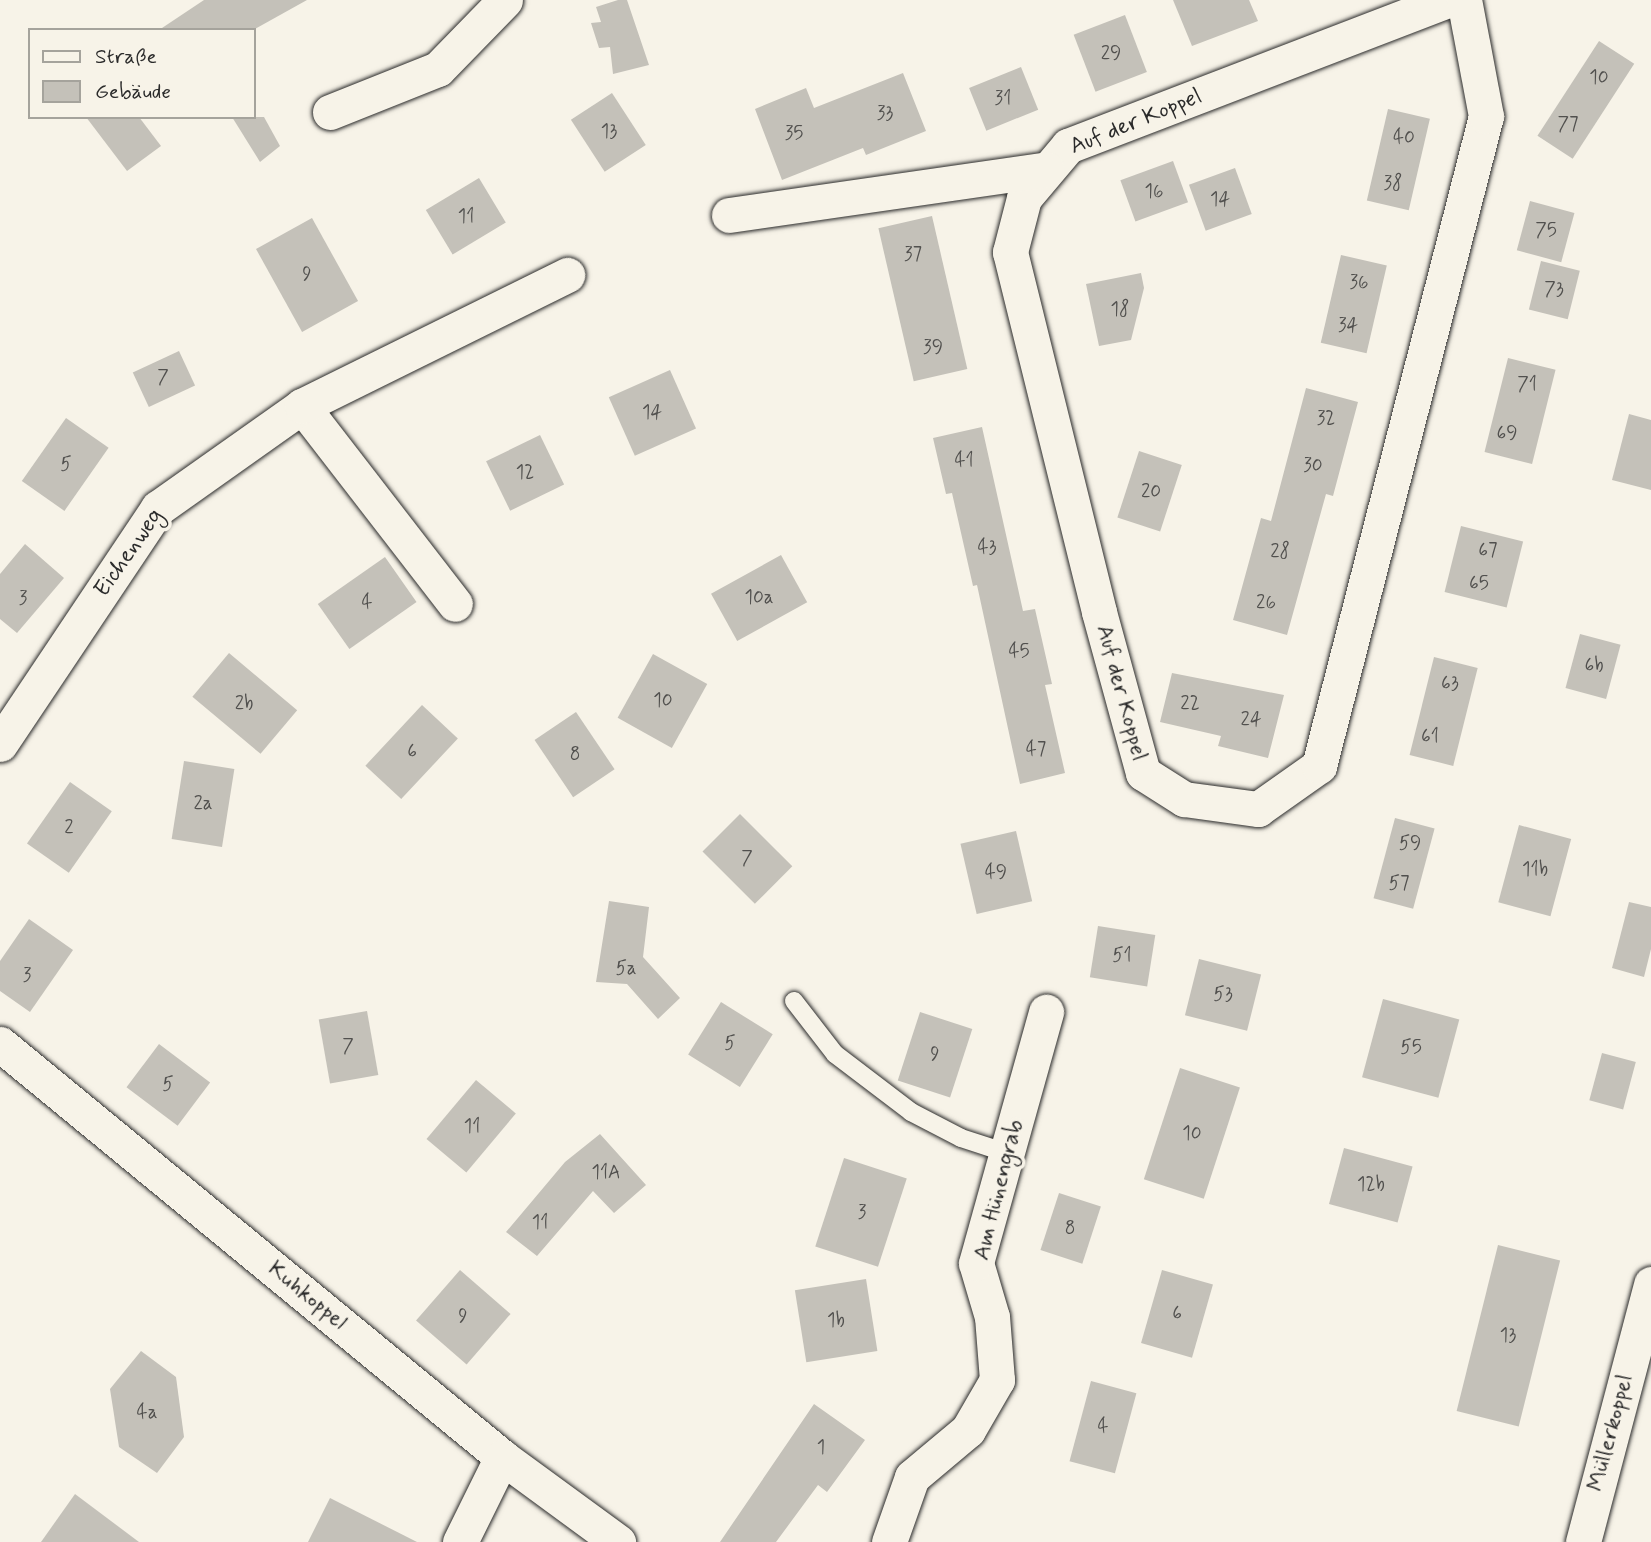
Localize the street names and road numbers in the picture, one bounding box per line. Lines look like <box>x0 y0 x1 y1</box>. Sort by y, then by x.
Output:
street label: Auf der Koppel <box>1067 83 1205 161</box>
street label: Eichenweg <box>89 504 169 602</box>
street label: Auf der Koppel <box>1090 623 1152 763</box>
street label: Am Hünengrab <box>968 1116 1030 1264</box>
street label: Kuhkoppel <box>262 1256 352 1336</box>
street label: Müllerkoppel <box>1582 1371 1640 1495</box>

